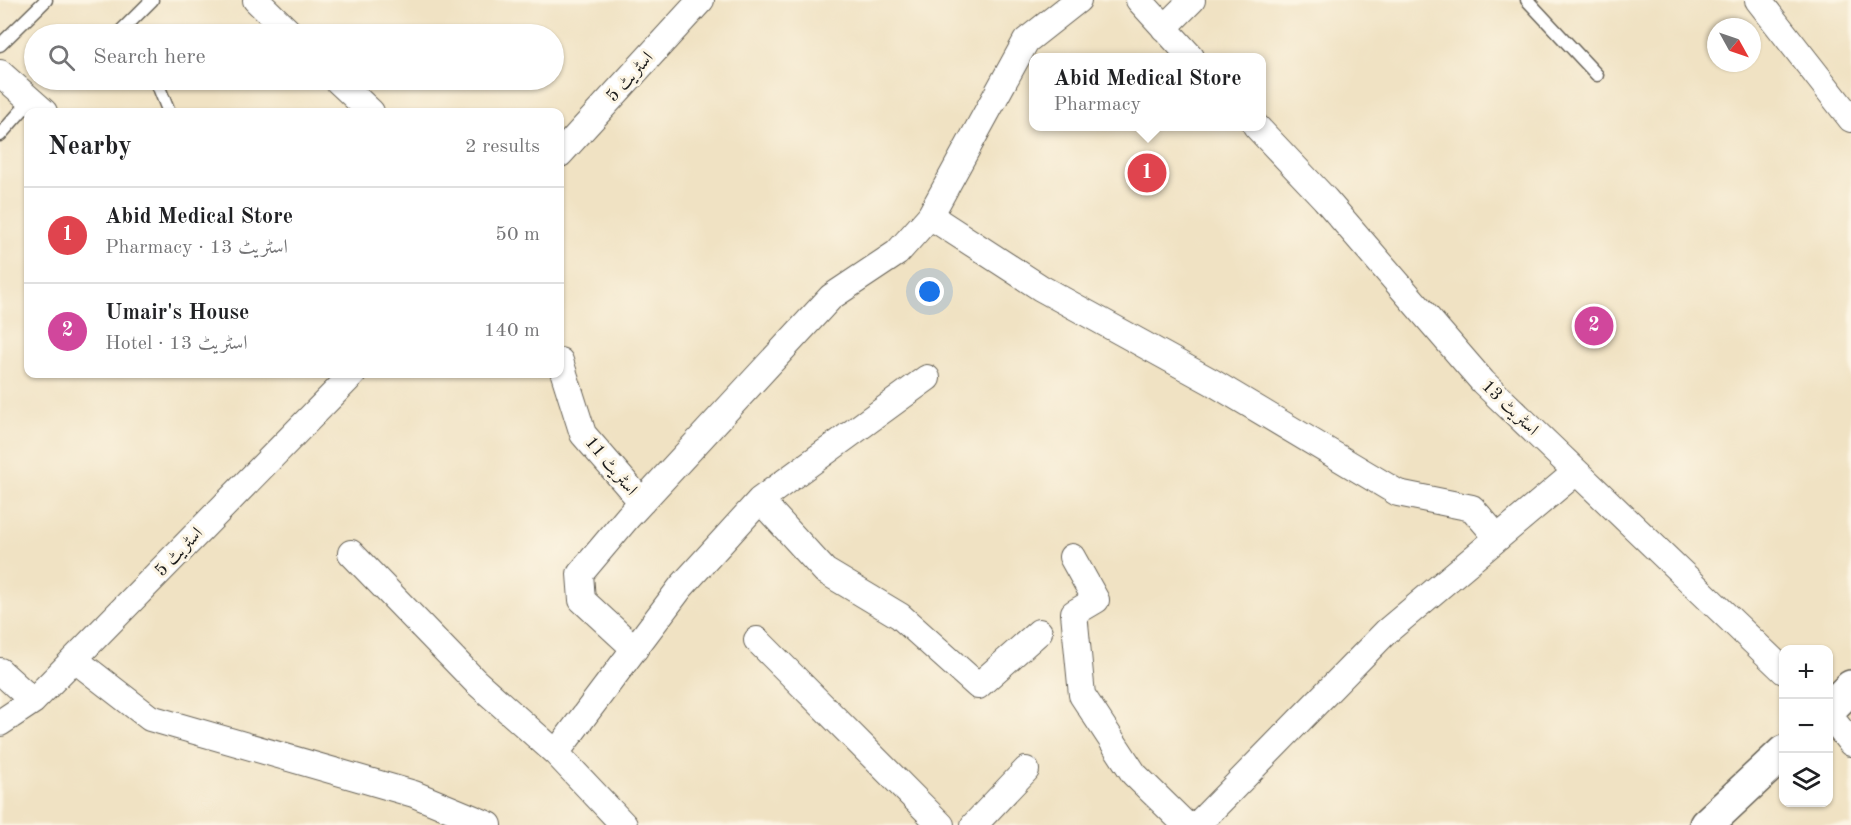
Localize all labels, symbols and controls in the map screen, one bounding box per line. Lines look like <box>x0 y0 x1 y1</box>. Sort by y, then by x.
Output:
north arrow <box>1707 18 1761 72</box>
search box <box>24 24 564 90</box>
icon: search <box>45 41 78 74</box>
text: Search here <box>93 46 206 68</box>
street label: اسٹریٹ 5 <box>603 49 658 107</box>
popup <box>1029 53 1266 131</box>
text: Abid Medical Store <box>1053 68 1242 90</box>
text: Pharmacy <box>1053 95 1141 115</box>
text: Nearby <box>48 134 132 160</box>
text: 2 results <box>465 137 540 157</box>
pin: 1 <box>1128 150 1166 195</box>
text: Abid Medical Store <box>105 206 293 228</box>
text: 1 <box>62 225 73 245</box>
text: 50 m <box>495 225 540 245</box>
text: Pharmacy · اسٹریٹ 13 <box>105 238 288 258</box>
your location <box>915 277 944 306</box>
text: Umair's House <box>105 302 249 324</box>
pin: 2 <box>1574 304 1614 348</box>
text: 2 <box>62 321 73 341</box>
text: 140 m <box>484 321 540 341</box>
text: Hotel · اسٹریٹ 13 <box>105 334 248 354</box>
street label: اسٹریٹ 13 <box>1477 377 1542 441</box>
street label: اسٹریٹ 11 <box>580 433 641 500</box>
street label: اسٹریٹ 5 <box>152 524 208 581</box>
map controls <box>1779 645 1833 807</box>
button: + <box>1779 645 1833 699</box>
button: − <box>1779 699 1833 753</box>
button: layers <box>1779 753 1833 807</box>

